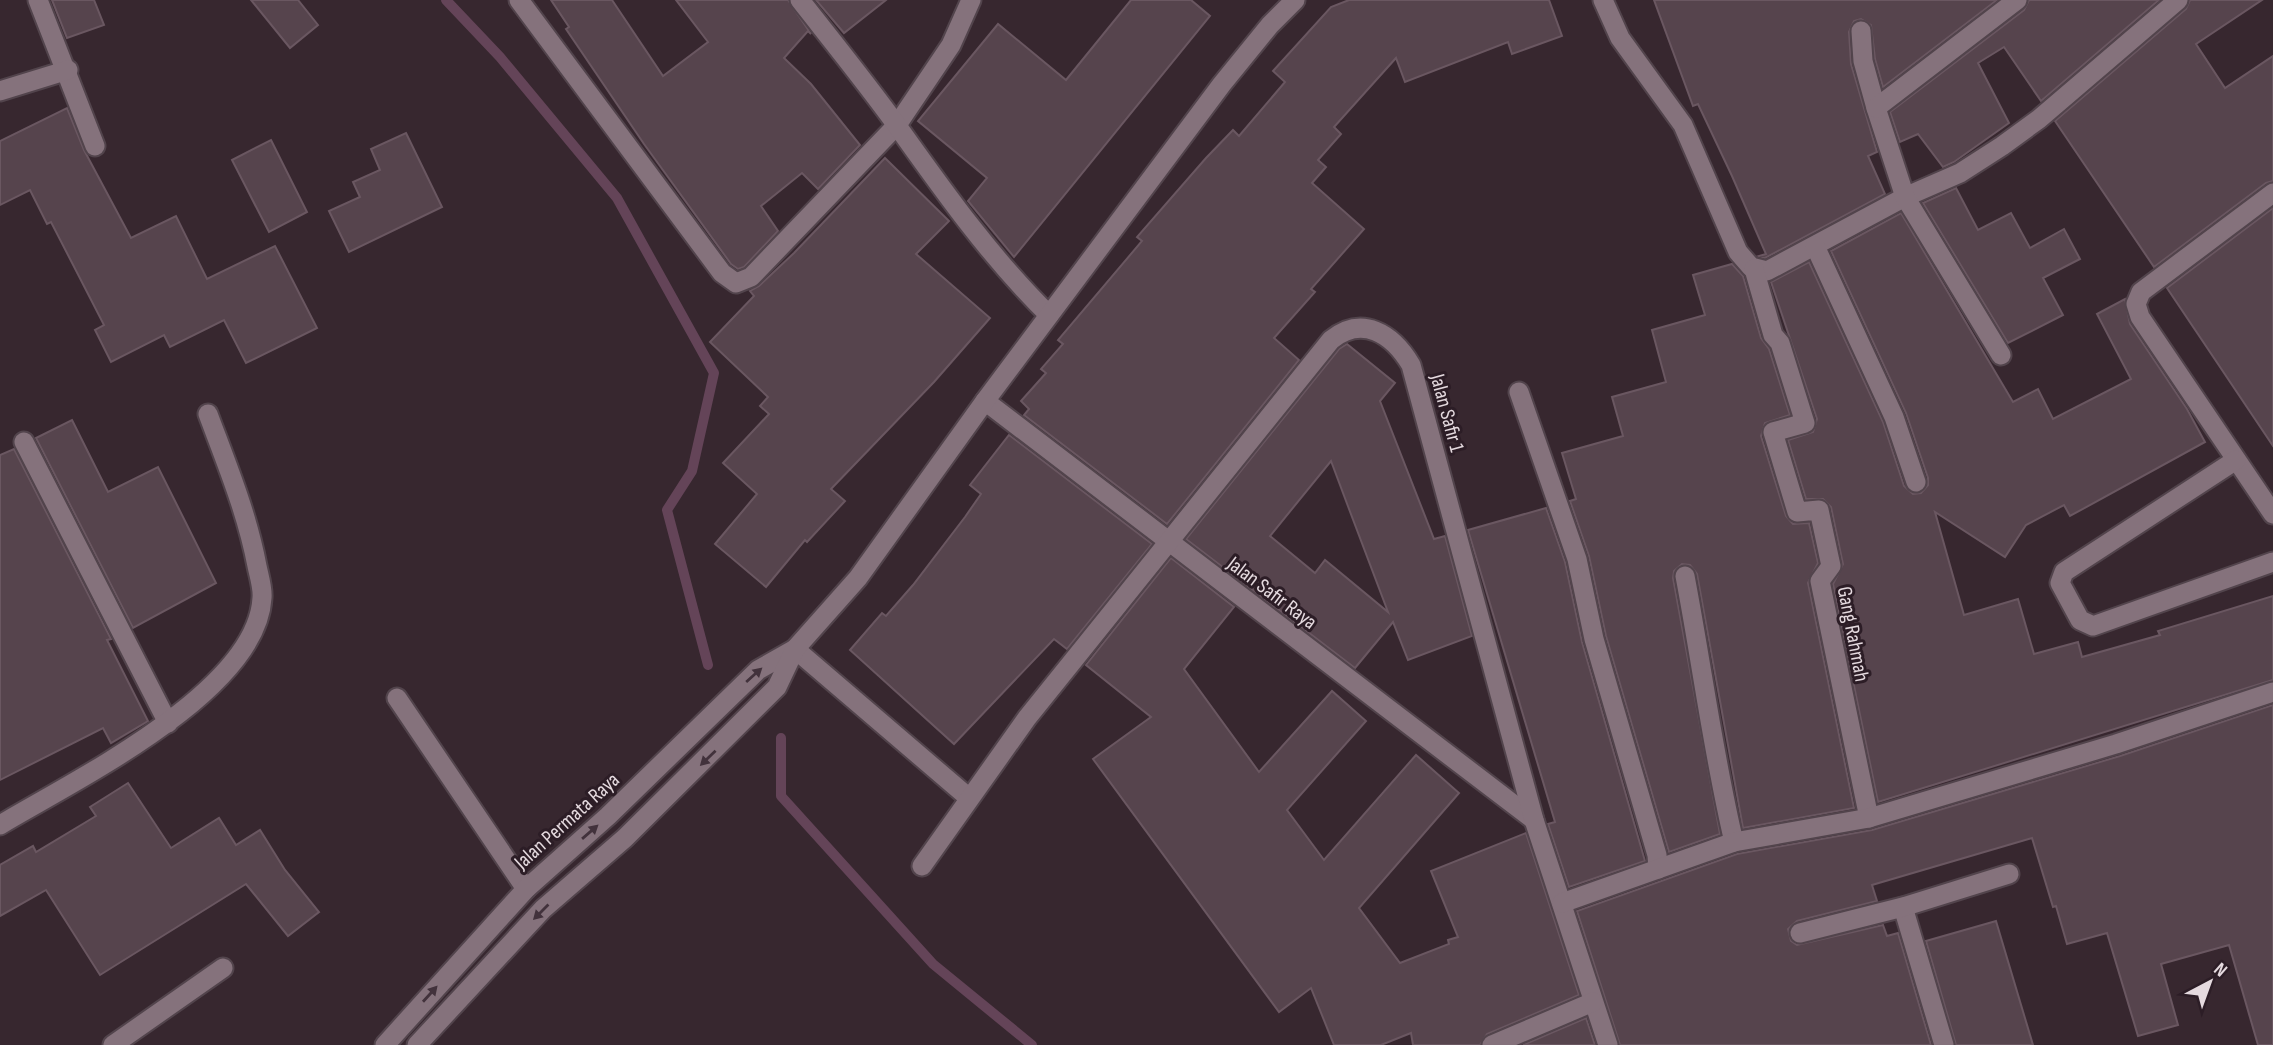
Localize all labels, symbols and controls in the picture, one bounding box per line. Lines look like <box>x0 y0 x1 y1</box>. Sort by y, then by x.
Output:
street label: Jalan Safir 1 <box>1424 370 1470 455</box>
street label: Jalan Safir Raya <box>1222 551 1322 635</box>
street label: Gang Rahmah <box>1832 584 1874 684</box>
one-way arrow <box>745 667 763 683</box>
one-way arrow <box>700 750 717 766</box>
street label: Jalan Permata Raya <box>509 767 625 875</box>
one-way arrow <box>581 824 599 840</box>
one-way arrow <box>532 904 549 921</box>
north arrow <box>2175 947 2245 1017</box>
text: N <box>2209 958 2232 982</box>
one-way arrow <box>422 985 438 1003</box>

